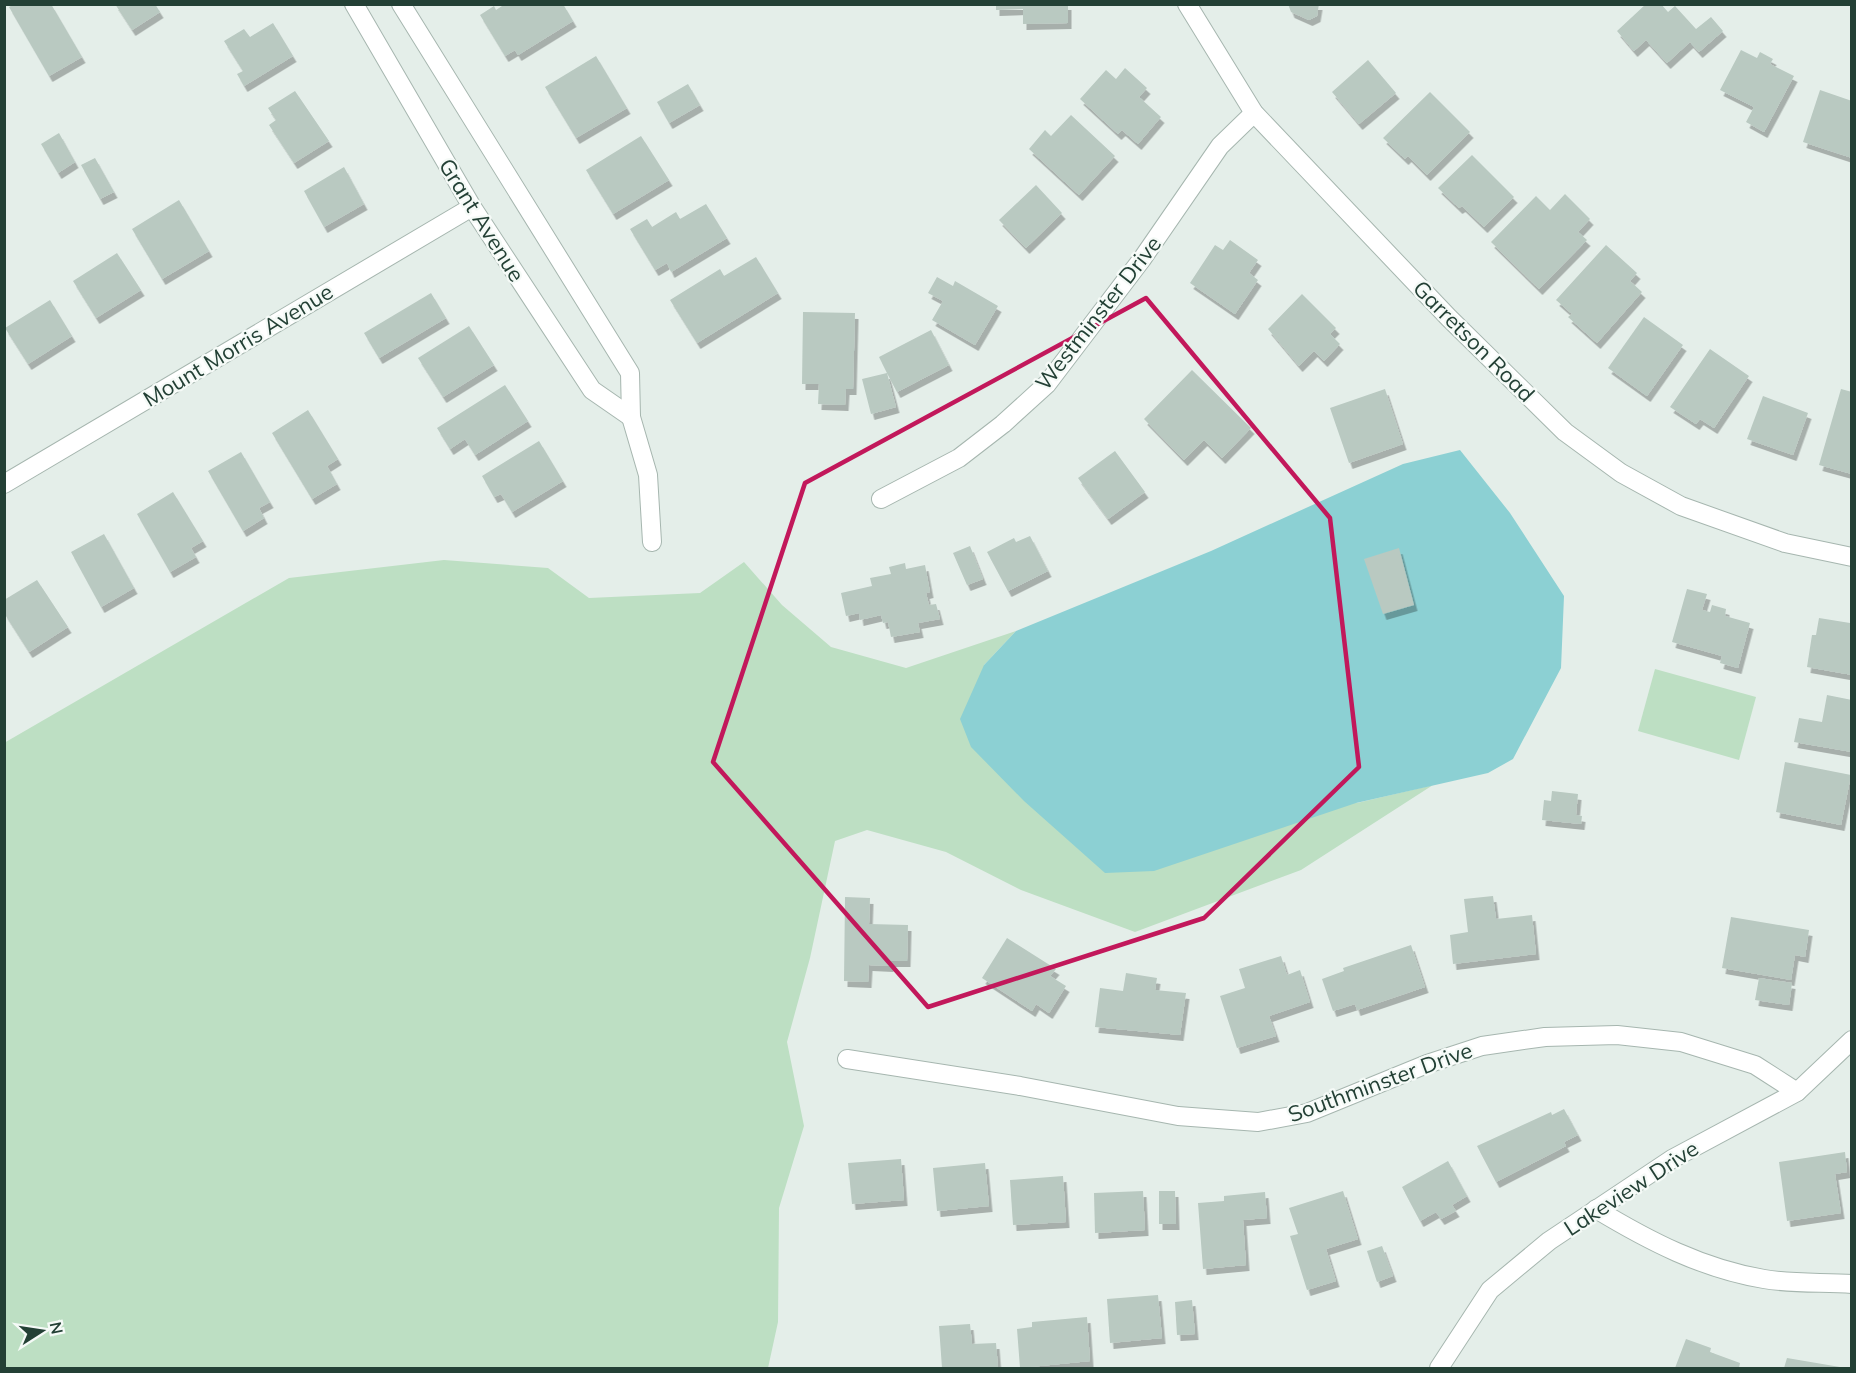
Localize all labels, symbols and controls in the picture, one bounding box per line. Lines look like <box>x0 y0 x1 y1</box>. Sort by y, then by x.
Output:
street label: Grant Avenue <box>433 153 531 287</box>
street label: Westminster Drive <box>1029 230 1167 396</box>
street label: Garretson Road <box>1407 274 1541 408</box>
street label: Mount Morris Avenue <box>138 277 338 413</box>
street label: Southminster Drive <box>1284 1036 1476 1128</box>
street label: Lakeview Drive <box>1558 1134 1704 1242</box>
north arrow <box>12 1301 72 1361</box>
text: N <box>46 1320 68 1336</box>

